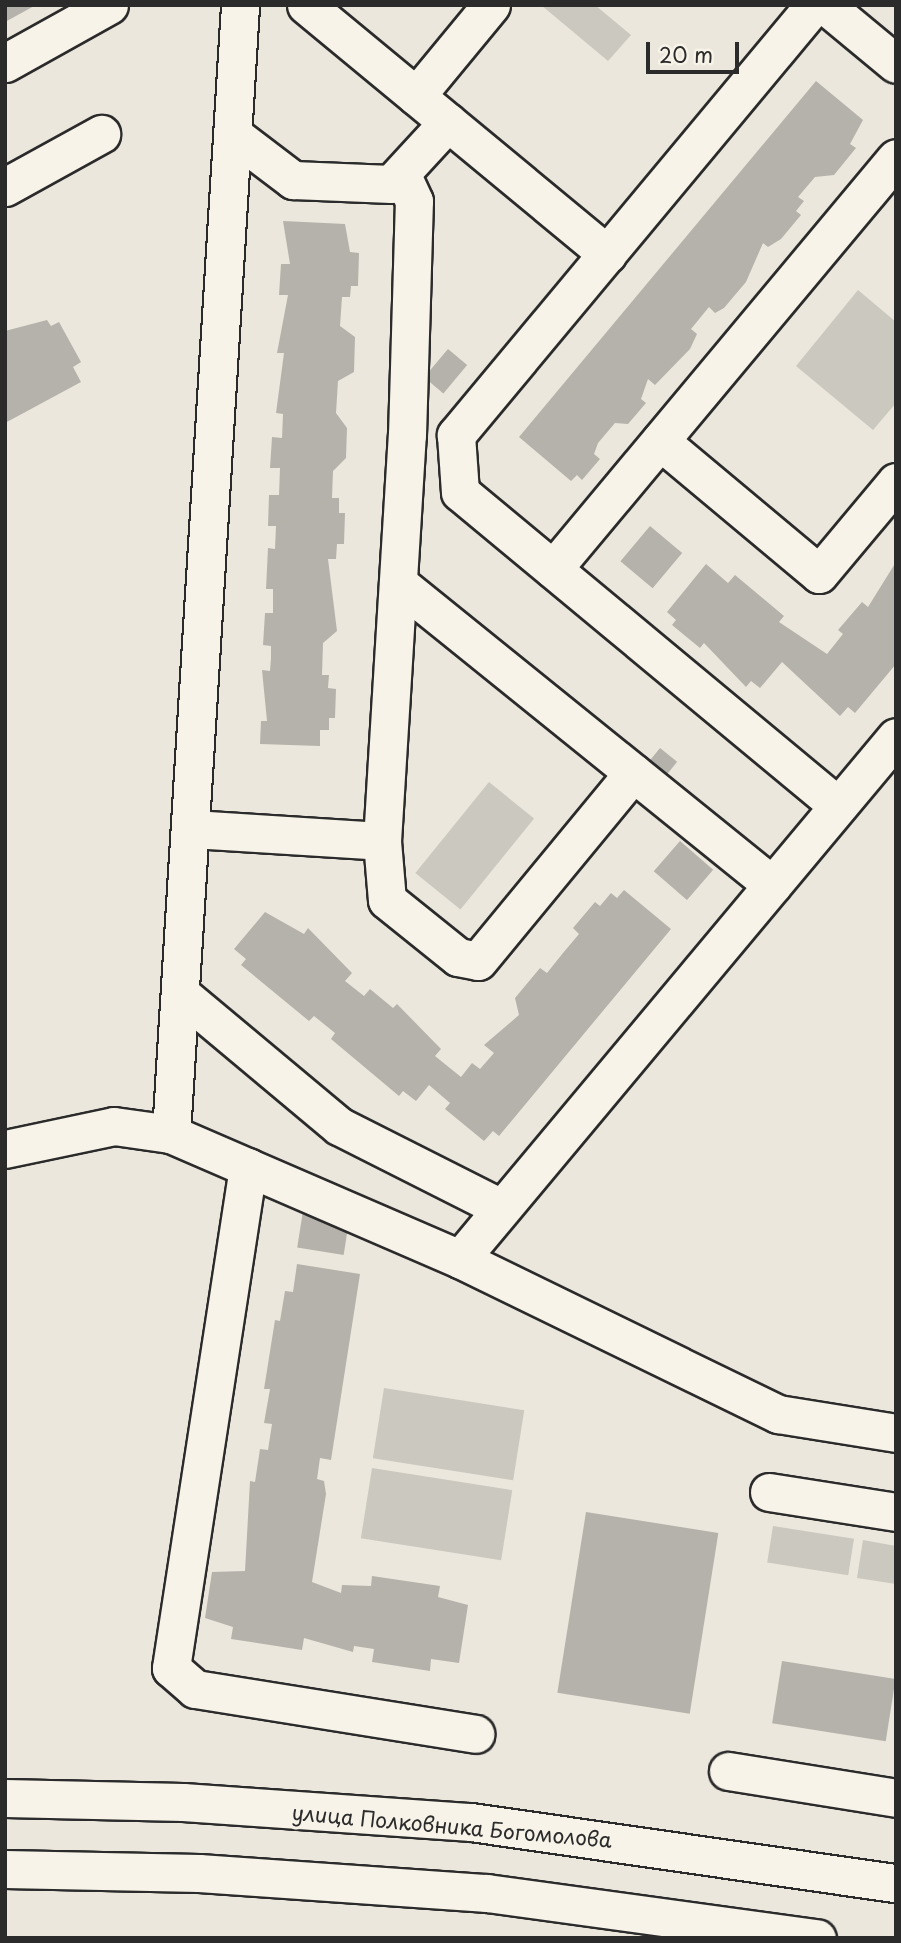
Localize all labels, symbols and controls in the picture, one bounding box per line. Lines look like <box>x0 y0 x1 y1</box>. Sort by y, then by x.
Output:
scale bar <box>649 28 742 72</box>
text: 20 m <box>659 38 713 70</box>
street label: улица Полковника Богомолова <box>289 1798 615 1852</box>

